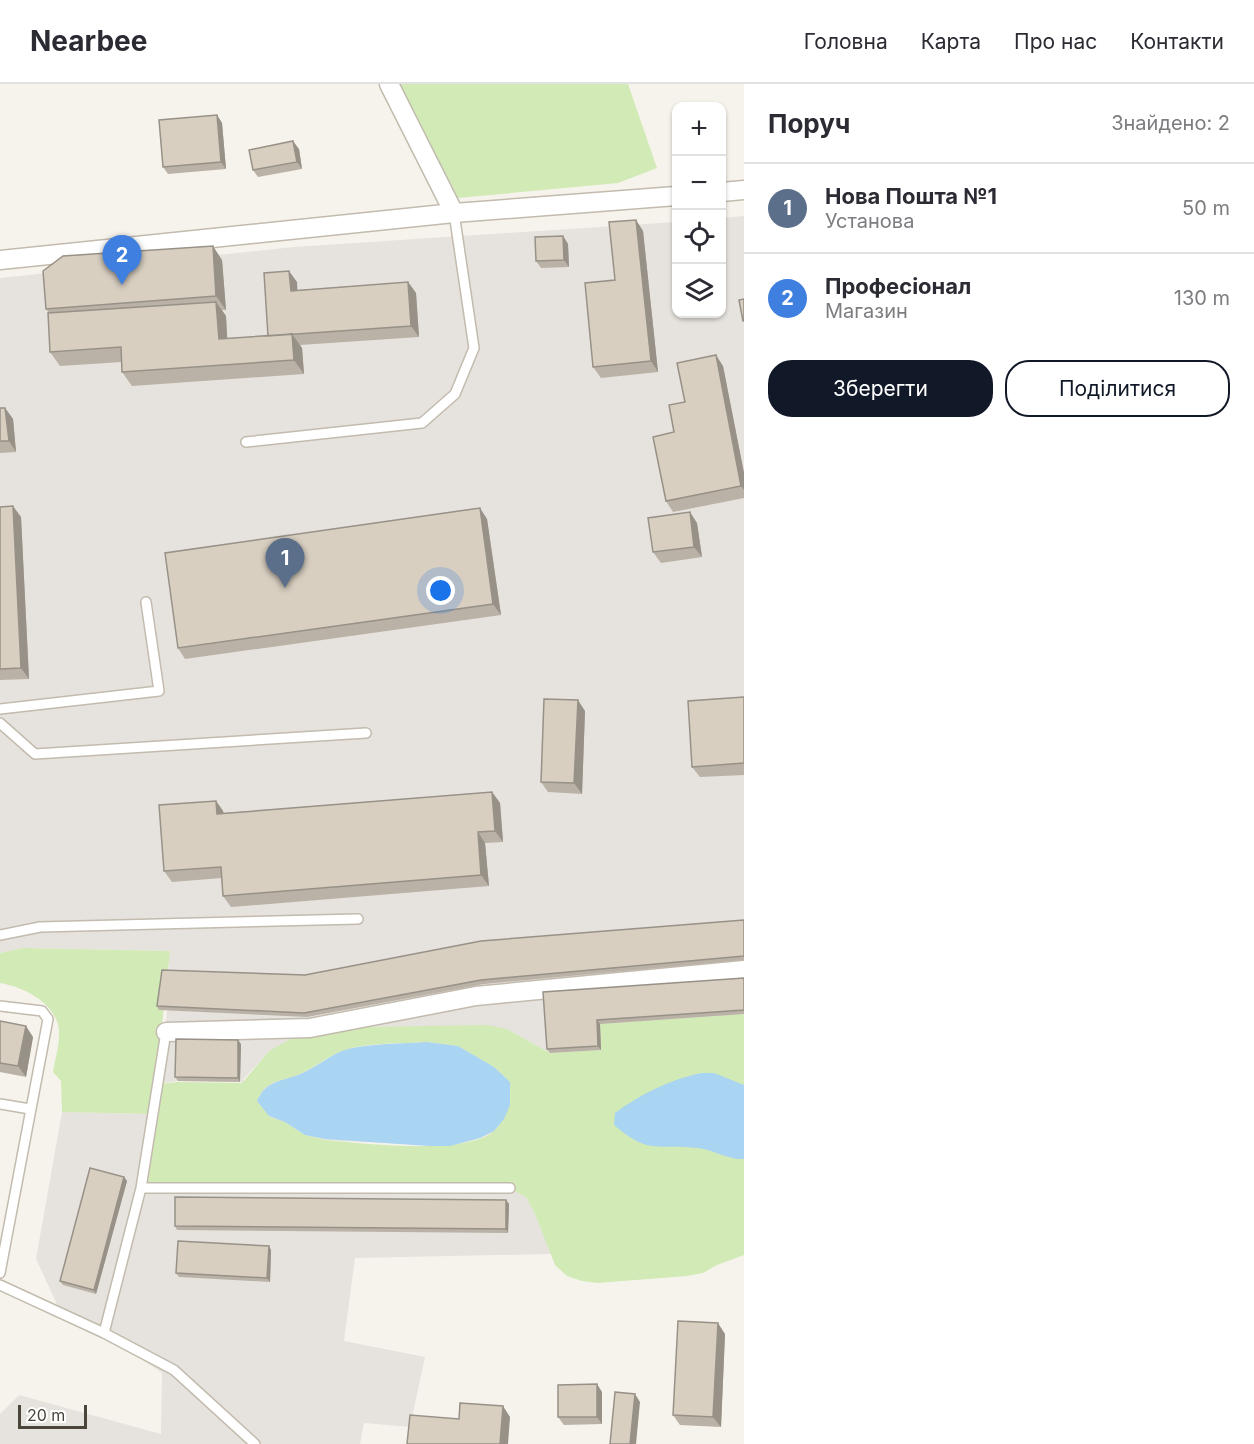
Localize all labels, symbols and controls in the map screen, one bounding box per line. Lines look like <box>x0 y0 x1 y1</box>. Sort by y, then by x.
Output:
text: Nearbee <box>30 24 147 58</box>
text: Головна <box>804 29 888 54</box>
text: Карта <box>921 29 981 54</box>
text: Про нас <box>1014 29 1097 54</box>
text: Контакти <box>1130 29 1224 54</box>
map controls <box>672 102 726 318</box>
button: + <box>672 102 726 156</box>
text: Поруч <box>768 108 850 139</box>
text: Знайдено: 2 <box>1111 111 1230 135</box>
button: − <box>672 156 726 210</box>
text: Нова Пошта №1 <box>825 183 997 209</box>
text: 1 <box>783 196 792 220</box>
text: 50 m <box>1182 196 1230 220</box>
text: Установа <box>825 209 914 233</box>
button: locate <box>672 210 726 264</box>
pin: 2 <box>102 236 142 285</box>
button: layers <box>672 264 726 318</box>
text: Професіонал <box>825 273 971 299</box>
text: 2 <box>781 286 794 310</box>
text: 130 m <box>1174 286 1230 310</box>
text: Магазин <box>825 299 908 323</box>
button: Зберегти <box>768 360 993 417</box>
button: Поділитися <box>1005 360 1230 417</box>
pin: 1 <box>266 538 304 588</box>
your location <box>426 576 455 605</box>
scale bar <box>18 1402 87 1430</box>
text: 20 m <box>27 1405 65 1425</box>

